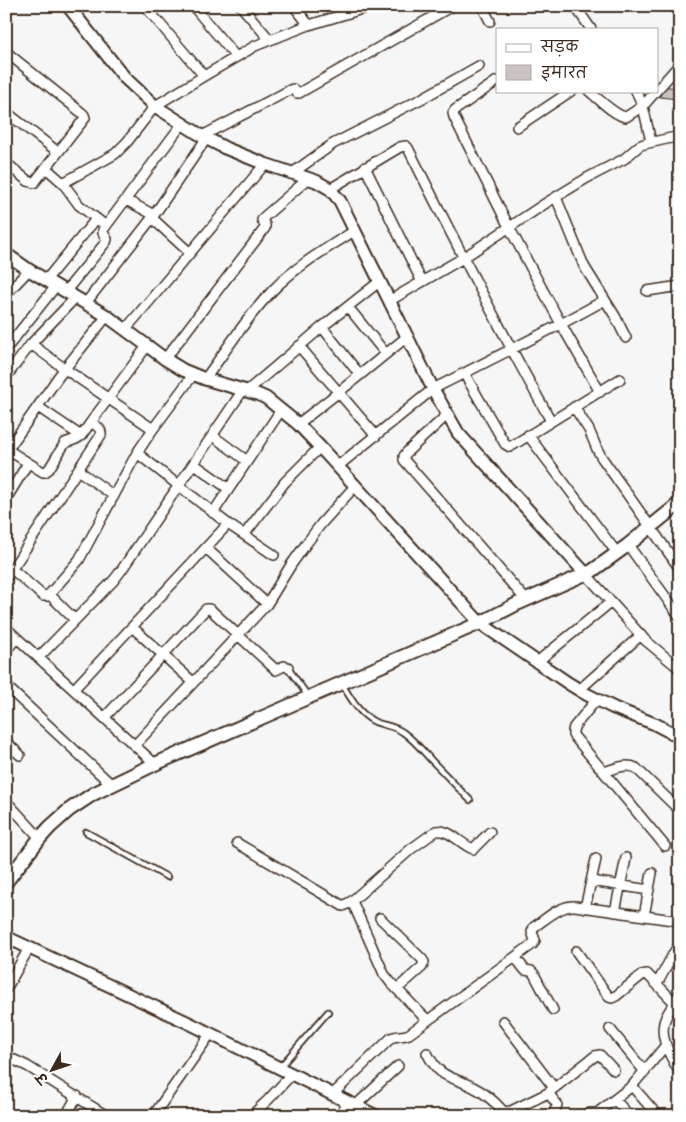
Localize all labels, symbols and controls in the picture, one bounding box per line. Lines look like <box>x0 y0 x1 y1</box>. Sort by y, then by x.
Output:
legend <box>496 28 658 92</box>
text: सड़क <box>540 38 579 57</box>
text: इमारत <box>541 64 588 82</box>
north arrow <box>28 1044 78 1094</box>
text: उ <box>32 1068 53 1089</box>

